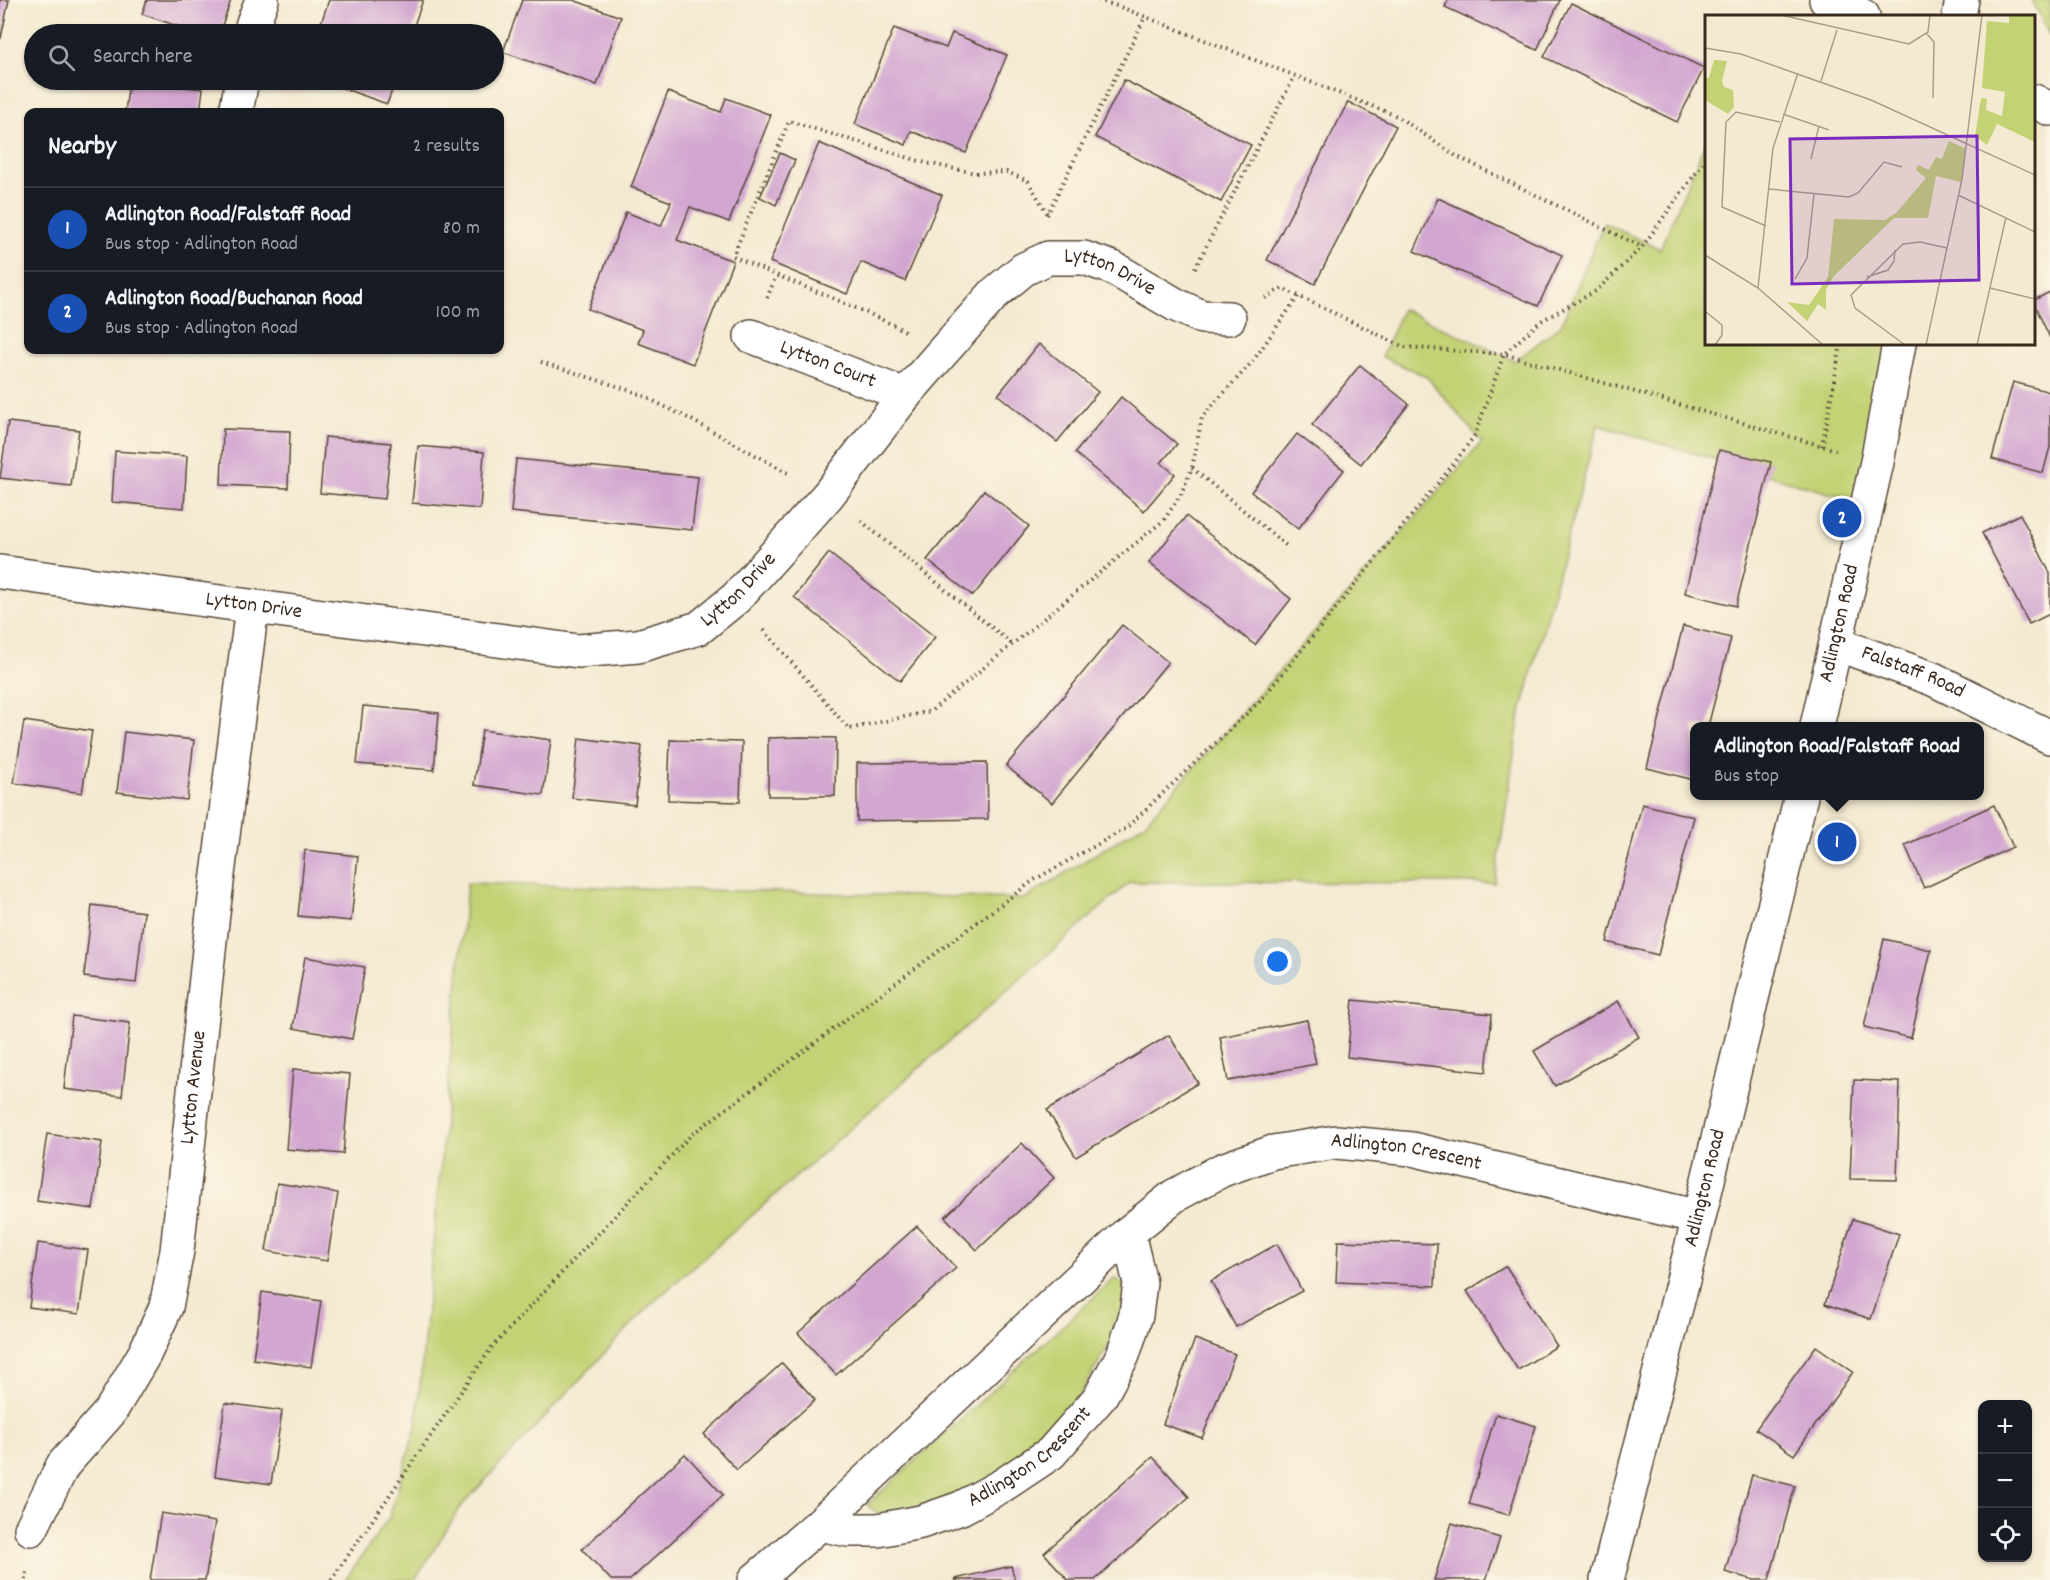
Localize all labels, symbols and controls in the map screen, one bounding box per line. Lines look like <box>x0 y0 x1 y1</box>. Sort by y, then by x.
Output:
inset map <box>1705 15 2035 345</box>
search box <box>24 24 504 90</box>
icon: search <box>45 41 78 74</box>
text: Search here <box>93 42 192 73</box>
text: Nearby <box>48 129 116 166</box>
text: 2 results <box>413 133 480 161</box>
text: Adlington Road/Falstaff Road <box>105 200 351 231</box>
text: 1 <box>65 215 70 243</box>
text: 80 m <box>443 215 480 243</box>
text: Bus stop · Adlington Road <box>105 231 298 259</box>
street label: Lytton Drive <box>1064 243 1161 305</box>
text: Adlington Road/Buchanan Road <box>105 284 363 315</box>
text: 2 <box>63 299 72 327</box>
text: 100 m <box>436 299 480 327</box>
text: Bus stop · Adlington Road <box>105 315 298 343</box>
street label: Lytton Court <box>775 333 880 397</box>
pin: 2 <box>1822 496 1862 540</box>
street label: Lytton Drive <box>694 546 784 636</box>
street label: Adlington Road <box>1812 562 1868 685</box>
street label: Lytton Drive <box>204 585 304 628</box>
street label: Falstaff Road <box>1857 639 1970 707</box>
popup <box>1690 722 1984 800</box>
text: Adlington Road/Falstaff Road <box>1714 732 1960 763</box>
text: Bus stop <box>1714 763 1779 791</box>
pin: 1 <box>1818 820 1856 864</box>
your location <box>1263 947 1292 976</box>
street label: Lytton Avenue <box>173 1029 215 1146</box>
street label: Adlington Road <box>1677 1126 1735 1250</box>
street label: Adlington Crescent <box>1330 1127 1485 1180</box>
street label: Adlington Crescent <box>963 1400 1100 1516</box>
map controls <box>1978 1400 2032 1562</box>
button: + <box>1978 1400 2032 1454</box>
button: − <box>1978 1454 2032 1508</box>
button: locate <box>1978 1508 2032 1562</box>

